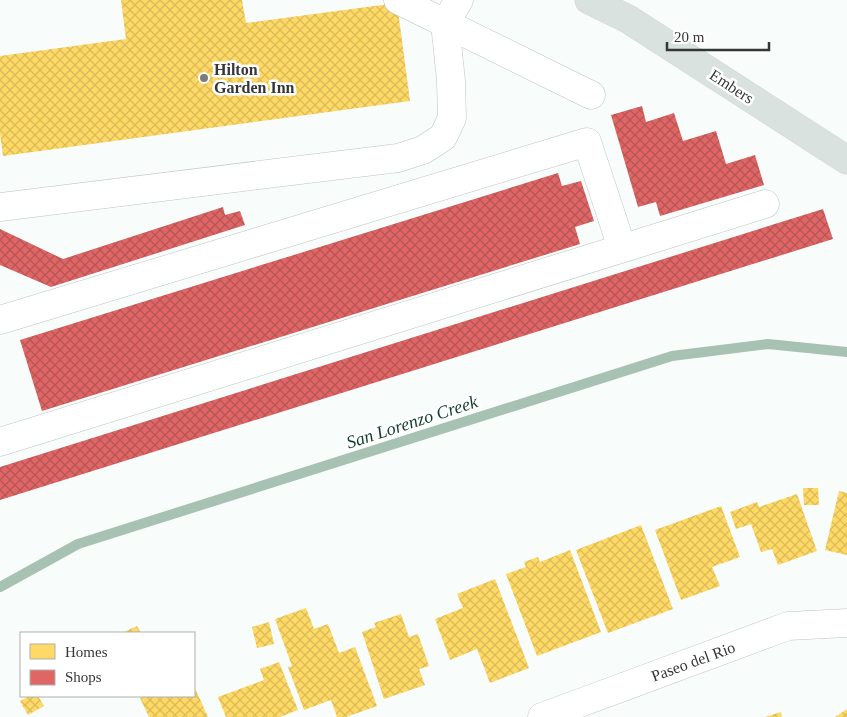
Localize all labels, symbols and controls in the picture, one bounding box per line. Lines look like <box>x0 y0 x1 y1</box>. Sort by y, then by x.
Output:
scale bar <box>667 20 770 52</box>
text: 20 m <box>674 29 705 45</box>
place label: Hilton Garden Inn <box>214 61 295 96</box>
street label: Embers <box>707 66 757 107</box>
marker: Hilton Garden Inn <box>198 72 210 84</box>
water label: San Lorenzo Creek <box>344 391 481 453</box>
legend <box>20 632 195 697</box>
street label: Paseo del Rio <box>649 638 737 685</box>
text: Homes <box>65 644 108 660</box>
text: Shops <box>65 669 102 685</box>

